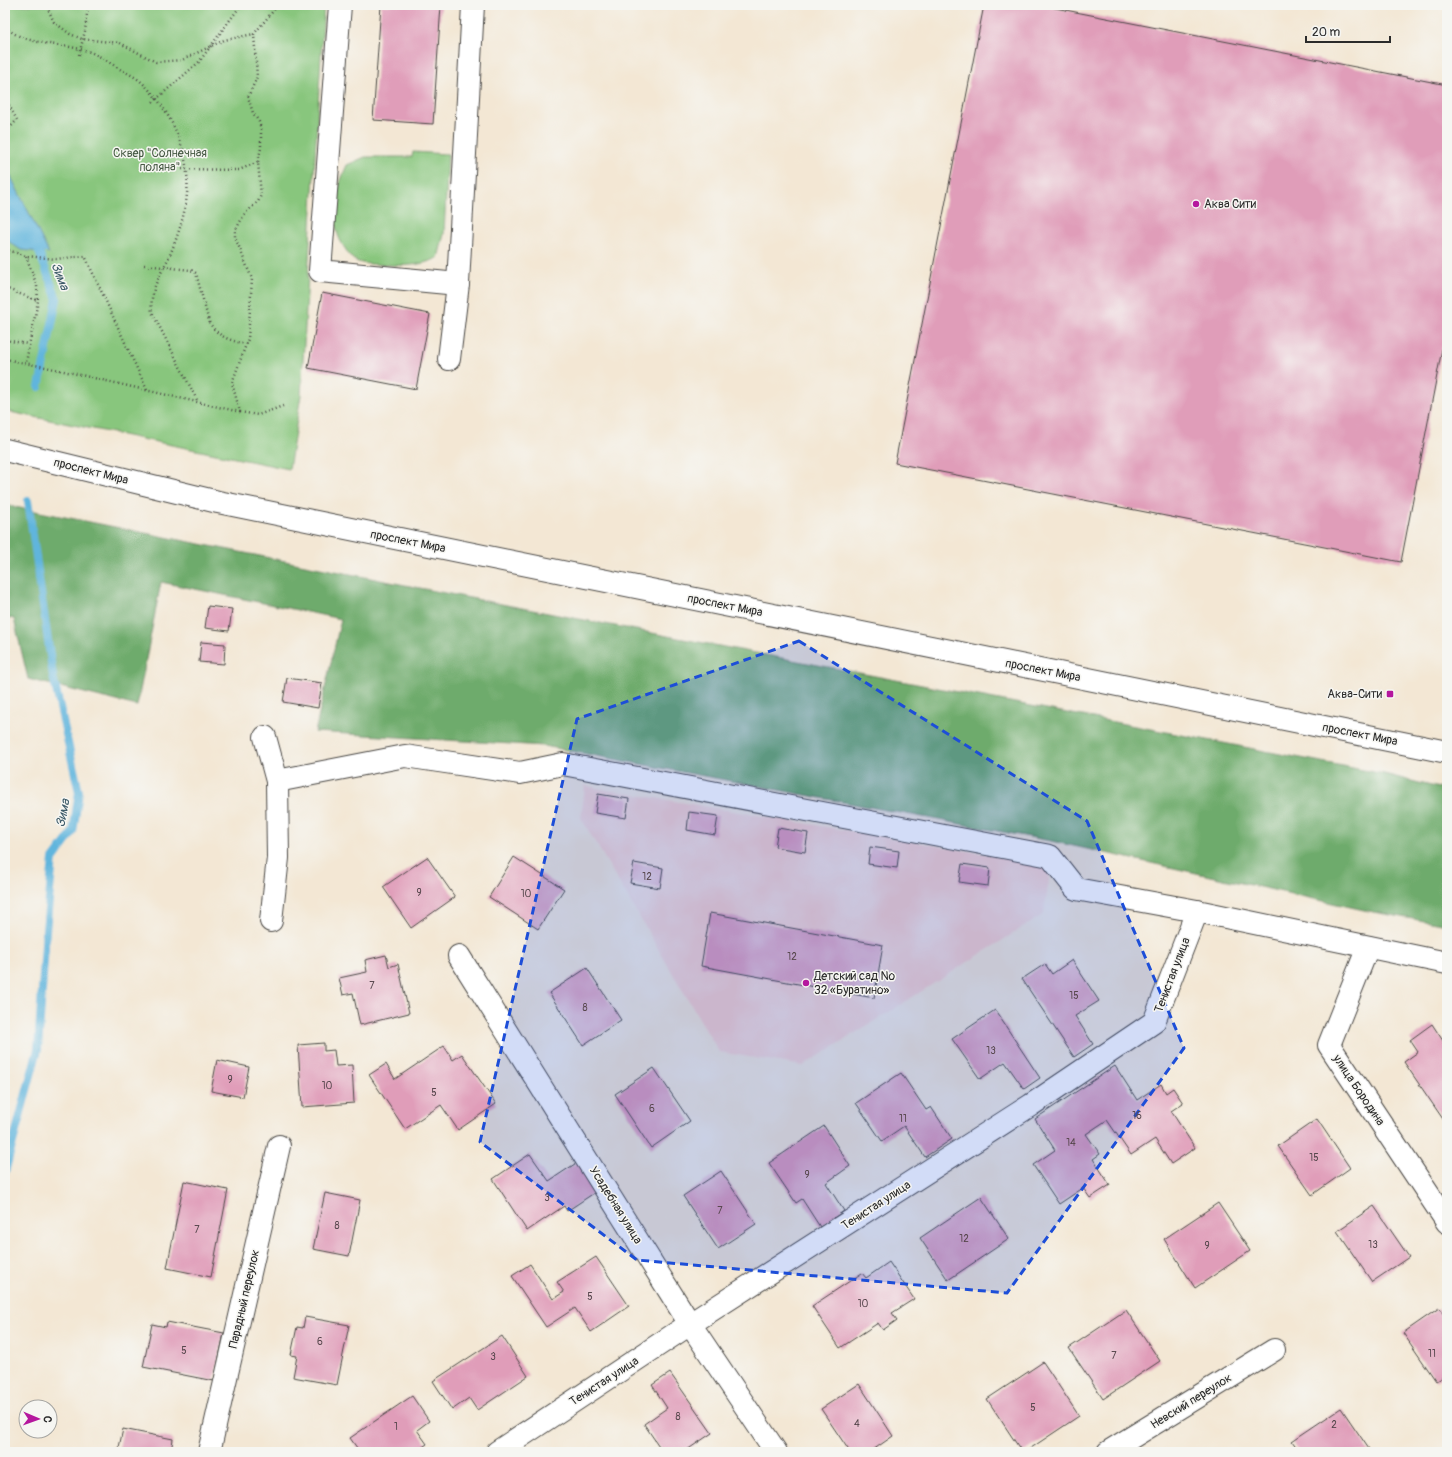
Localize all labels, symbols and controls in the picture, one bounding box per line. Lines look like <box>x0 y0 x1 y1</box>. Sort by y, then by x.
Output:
scale bar <box>1306 18 1390 44</box>
text: 20 m <box>1312 25 1341 40</box>
park label: Сквер "Солнечная поляна" <box>113 146 207 175</box>
place label: Аква Сити <box>1204 197 1257 212</box>
marker: Аква Сити <box>1191 199 1201 209</box>
water label: Зима <box>48 260 73 293</box>
street label: проспект Мира <box>52 455 130 488</box>
street label: проспект Мира <box>369 527 447 556</box>
street label: проспект Мира <box>686 591 764 620</box>
street label: проспект Мира <box>1004 656 1082 685</box>
place label: Аква-Сити <box>1327 687 1383 702</box>
marker: Аква-Сити <box>1385 689 1395 699</box>
street label: проспект Мира <box>1321 720 1399 749</box>
water label: Зима <box>52 797 74 829</box>
house number: 12 <box>642 871 652 883</box>
house number: 9 <box>416 887 422 899</box>
house number: 10 <box>521 888 532 900</box>
street label: Тенистая улица <box>1151 935 1194 1015</box>
house number: 12 <box>787 951 797 963</box>
place label: Детский сад № 32 «Буратино» <box>813 969 896 998</box>
marker: Детский сад № 32 «Буратино» <box>801 978 811 988</box>
house number: 7 <box>369 980 375 992</box>
house number: 15 <box>1069 990 1079 1002</box>
house number: 8 <box>582 1002 588 1014</box>
house number: 13 <box>986 1045 996 1057</box>
street label: улица Бородина <box>1329 1051 1388 1129</box>
house number: 9 <box>227 1074 233 1086</box>
house number: 10 <box>322 1080 333 1092</box>
house number: 5 <box>431 1087 437 1099</box>
house number: 6 <box>649 1103 655 1115</box>
house number: 16 <box>1132 1110 1142 1122</box>
house number: 11 <box>899 1113 907 1125</box>
house number: 14 <box>1066 1137 1076 1149</box>
house number: 15 <box>1309 1152 1319 1164</box>
street label: Усадебная улица <box>586 1164 646 1247</box>
house number: 9 <box>804 1169 810 1181</box>
street label: Тенистая улица <box>839 1177 914 1233</box>
house number: 3 <box>544 1192 550 1204</box>
house number: 7 <box>717 1205 723 1217</box>
house number: 8 <box>334 1220 340 1232</box>
house number: 7 <box>194 1224 200 1236</box>
house number: 12 <box>959 1233 969 1245</box>
house number: 13 <box>1368 1239 1378 1251</box>
house number: 9 <box>1204 1240 1210 1252</box>
street label: Парадный переулок <box>226 1248 263 1350</box>
house number: 5 <box>587 1291 593 1303</box>
house number: 10 <box>858 1298 869 1310</box>
house number: 6 <box>317 1336 323 1348</box>
house number: 5 <box>181 1345 187 1357</box>
house number: 11 <box>1428 1348 1436 1360</box>
house number: 7 <box>1111 1350 1117 1362</box>
house number: 3 <box>490 1351 496 1363</box>
street label: Тенистая улица <box>567 1353 642 1409</box>
street label: Невский переулок <box>1148 1370 1235 1432</box>
north arrow <box>18 1399 58 1439</box>
house number: 5 <box>1030 1402 1036 1414</box>
house number: 8 <box>675 1411 681 1423</box>
text: С <box>41 1416 54 1423</box>
house number: 4 <box>854 1418 860 1430</box>
house number: 2 <box>1331 1419 1337 1431</box>
house number: 1 <box>394 1421 398 1433</box>

